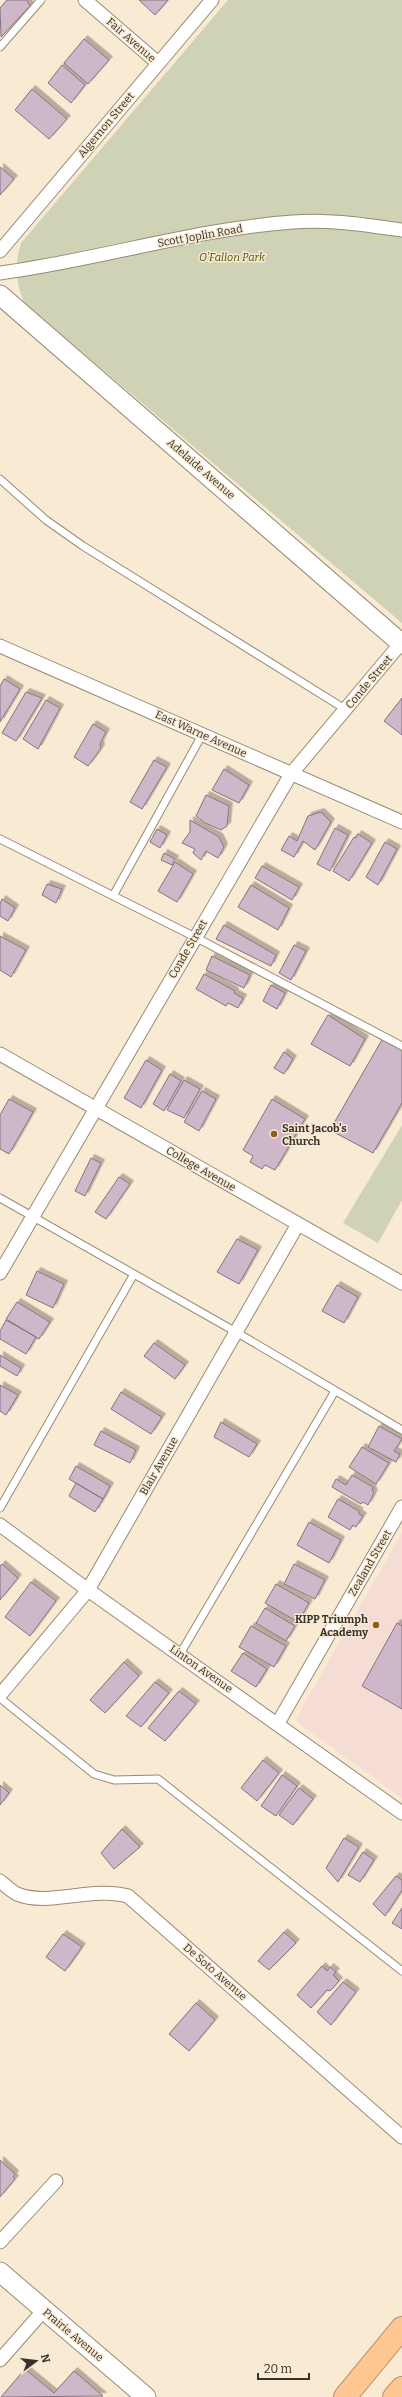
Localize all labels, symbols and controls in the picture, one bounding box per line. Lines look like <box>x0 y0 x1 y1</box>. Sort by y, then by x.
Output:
street label: Fair Avenue <box>104 15 158 65</box>
street label: Algernon Street <box>75 90 137 160</box>
street label: Scott Joplin Road <box>156 222 244 250</box>
park label: O'Fallon Park <box>199 251 266 264</box>
street label: Adelaide Avenue <box>164 436 238 502</box>
street label: Conde Street <box>343 653 395 711</box>
street label: East Warne Avenue <box>153 708 249 760</box>
street label: Conde Street <box>166 917 210 981</box>
place label: Saint Jacob's Church <box>282 1122 347 1148</box>
marker: Saint Jacob's Church <box>269 1129 279 1139</box>
street label: College Avenue <box>164 1144 238 1194</box>
street label: Blair Avenue <box>137 1435 181 1497</box>
street label: Zealand Street <box>346 1527 394 1599</box>
place label: KIPP Triumph Academy <box>295 1613 369 1639</box>
marker: KIPP Triumph Academy <box>371 1620 381 1630</box>
street label: Linton Avenue <box>167 1642 235 1696</box>
street label: De Soto Avenue <box>181 1941 249 2003</box>
street label: Prairie Avenue <box>40 2306 106 2364</box>
north arrow <box>16 2341 56 2381</box>
text: N <box>38 2353 53 2365</box>
scale bar <box>258 2355 309 2381</box>
text: 20 m <box>264 2362 293 2376</box>

